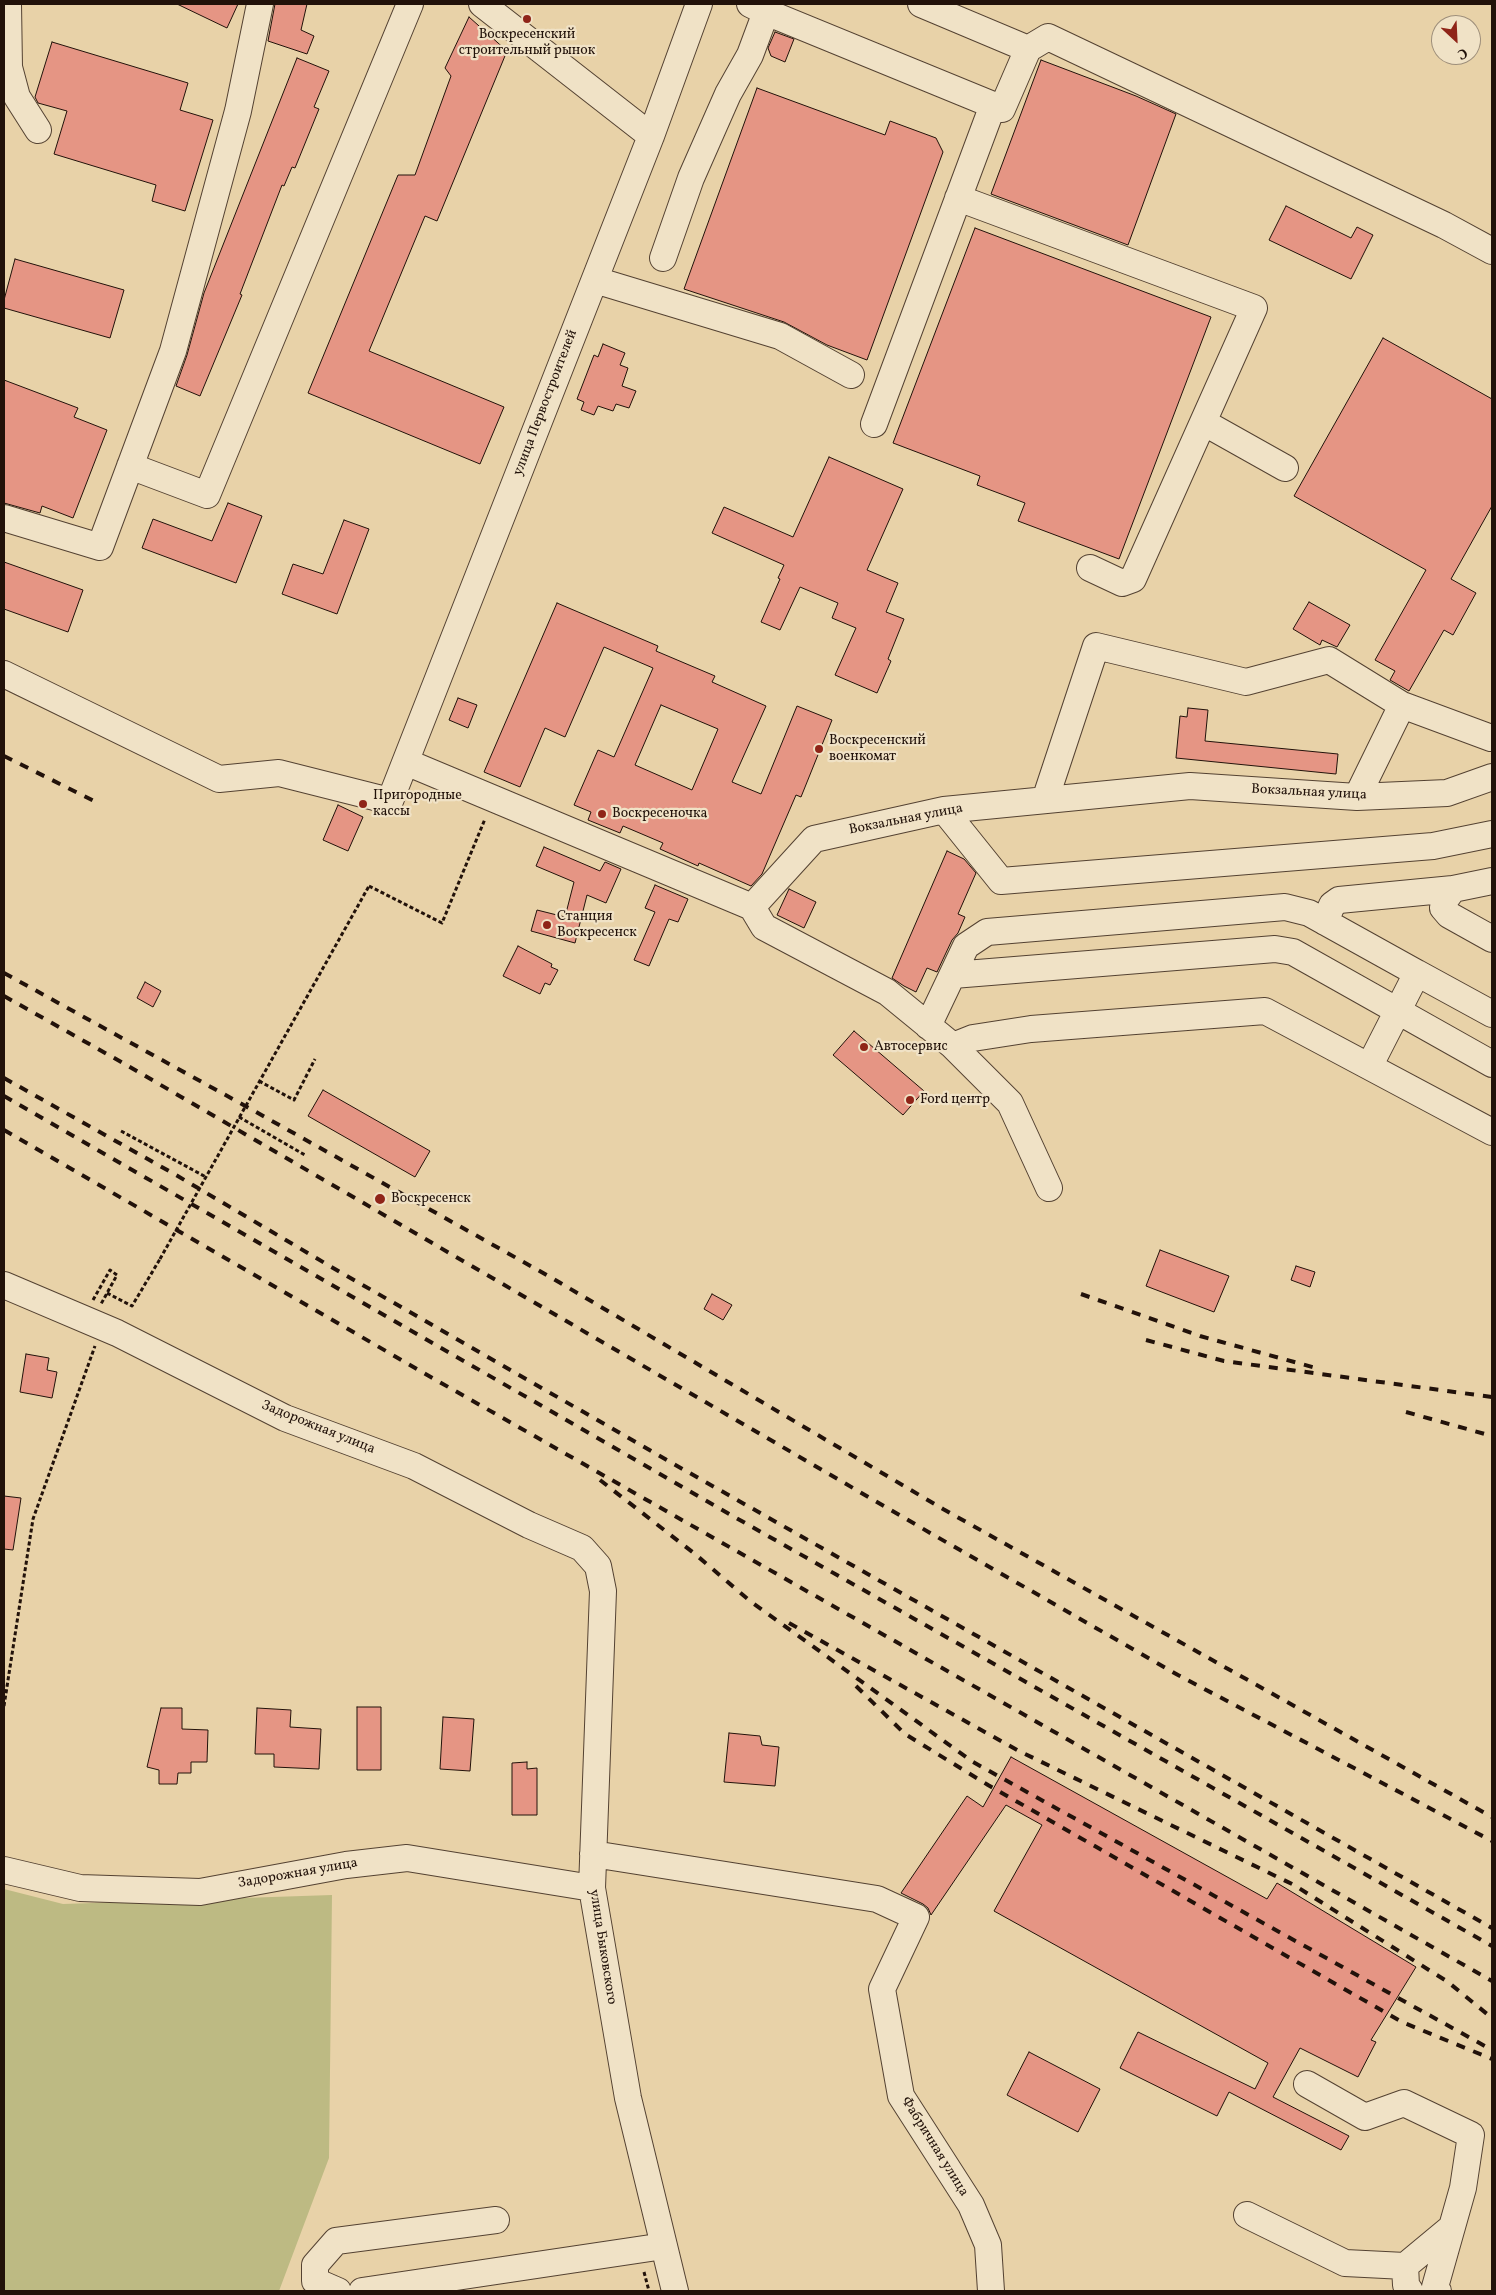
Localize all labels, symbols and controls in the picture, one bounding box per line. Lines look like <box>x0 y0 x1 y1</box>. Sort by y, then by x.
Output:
marker: Воскресенский строительный рынок <box>521 13 533 25</box>
north arrow <box>1431 15 1481 65</box>
place label: Воскресенский строительный рынок <box>459 27 595 59</box>
text: С <box>1454 43 1470 64</box>
street label: улица Первостроителей <box>510 328 582 478</box>
place label: Воскресенский военкомат <box>829 733 926 766</box>
marker: Воскресенский военкомат <box>813 743 825 755</box>
street label: Вокзальная улица <box>1251 782 1367 804</box>
place label: Пригородные кассы <box>373 788 462 820</box>
marker: Пригородные кассы <box>357 798 369 810</box>
street label: Вокзальная улица <box>848 801 964 839</box>
place label: Воскресеночка <box>612 806 707 822</box>
marker: Воскресеночка <box>596 808 608 820</box>
place label: Станция Воскресенск <box>557 909 637 942</box>
marker: Станция Воскресенск <box>541 919 553 931</box>
place label: Автосервис <box>874 1039 948 1055</box>
marker: Автосервис <box>858 1041 870 1053</box>
place label: Ford центр <box>920 1092 990 1108</box>
marker: Ford центр <box>904 1094 916 1106</box>
place label: Воскресенск <box>391 1191 471 1207</box>
marker: Воскресенск <box>373 1192 387 1206</box>
street label: Задорожная улица <box>259 1398 377 1458</box>
street label: Задорожная улица <box>237 1855 359 1893</box>
street label: улица Быковского <box>585 1888 619 2006</box>
street label: Фабричная улица <box>897 2094 971 2200</box>

